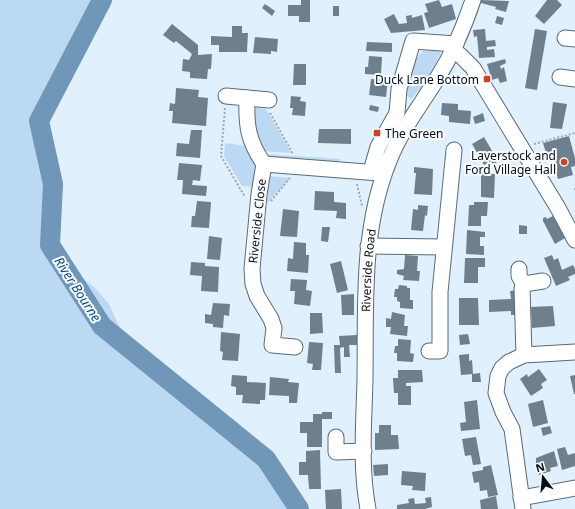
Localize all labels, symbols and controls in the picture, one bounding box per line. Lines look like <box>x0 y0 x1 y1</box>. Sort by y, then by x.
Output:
place label: Duck Lane Bottom <box>375 71 479 88</box>
marker: Duck Lane Bottom <box>482 74 492 84</box>
place label: The Green <box>385 125 443 142</box>
marker: The Green <box>372 128 382 138</box>
place label: Laverstock and Ford Village Hall <box>465 147 556 178</box>
marker: Laverstock and Ford Village Hall <box>559 157 569 167</box>
street label: Riverside Close <box>244 178 270 264</box>
street label: Riverside Road <box>357 228 379 312</box>
water label: River Bourne <box>50 253 106 325</box>
north arrow <box>523 457 563 497</box>
text: N <box>534 458 546 475</box>

